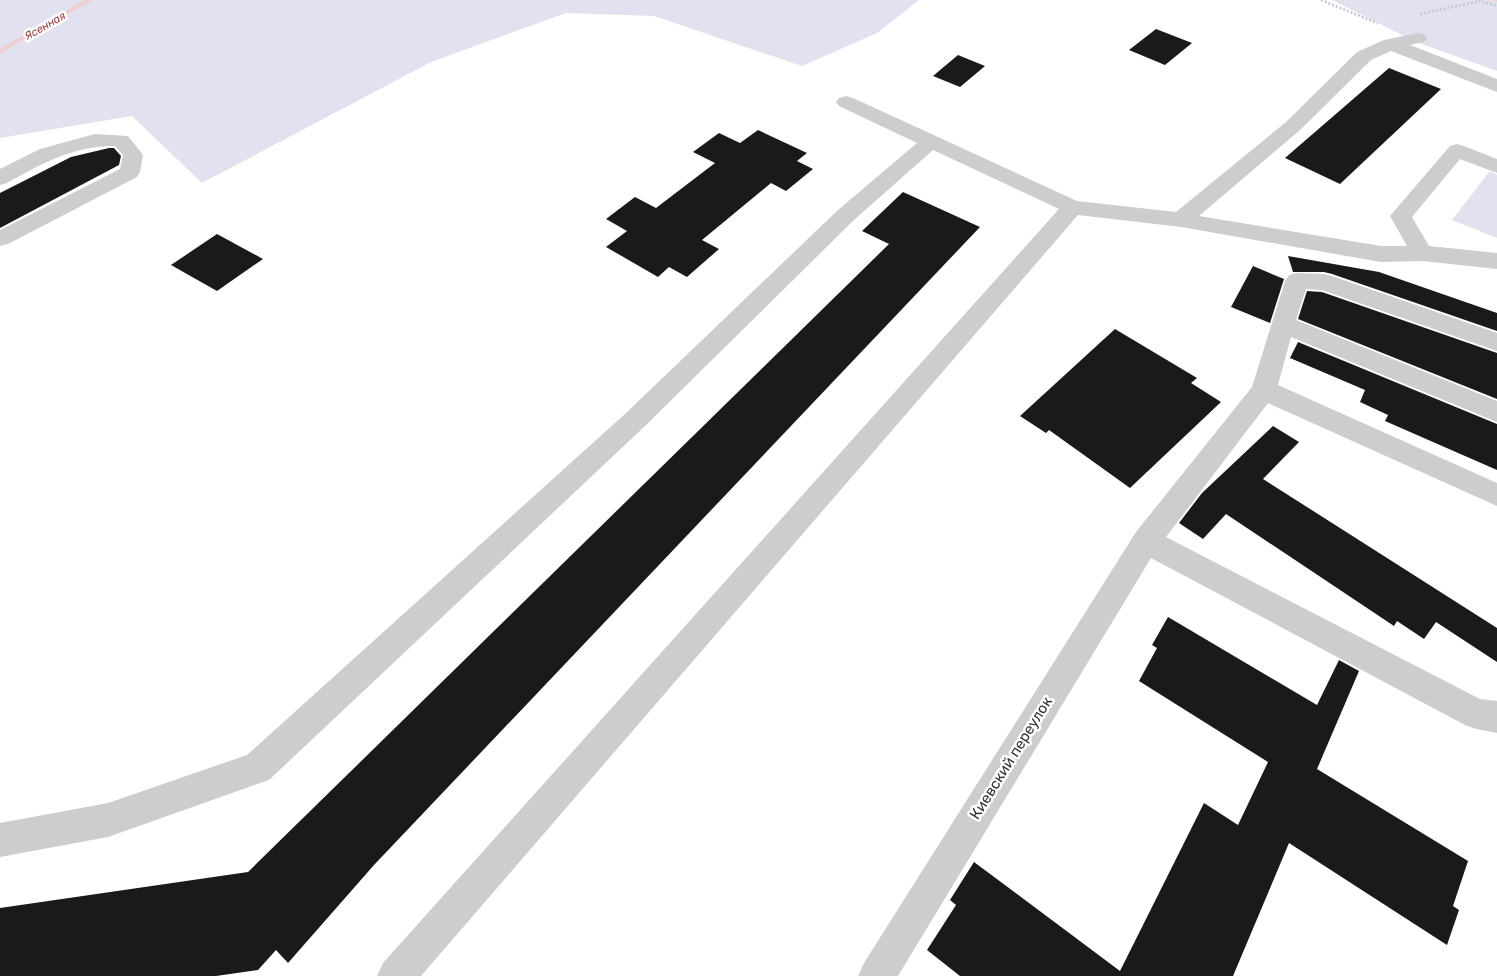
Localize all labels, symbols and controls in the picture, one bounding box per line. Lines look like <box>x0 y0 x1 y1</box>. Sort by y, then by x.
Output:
water label: Ясенная <box>22 9 68 43</box>
street label: Киевский переулок <box>966 693 1056 823</box>

